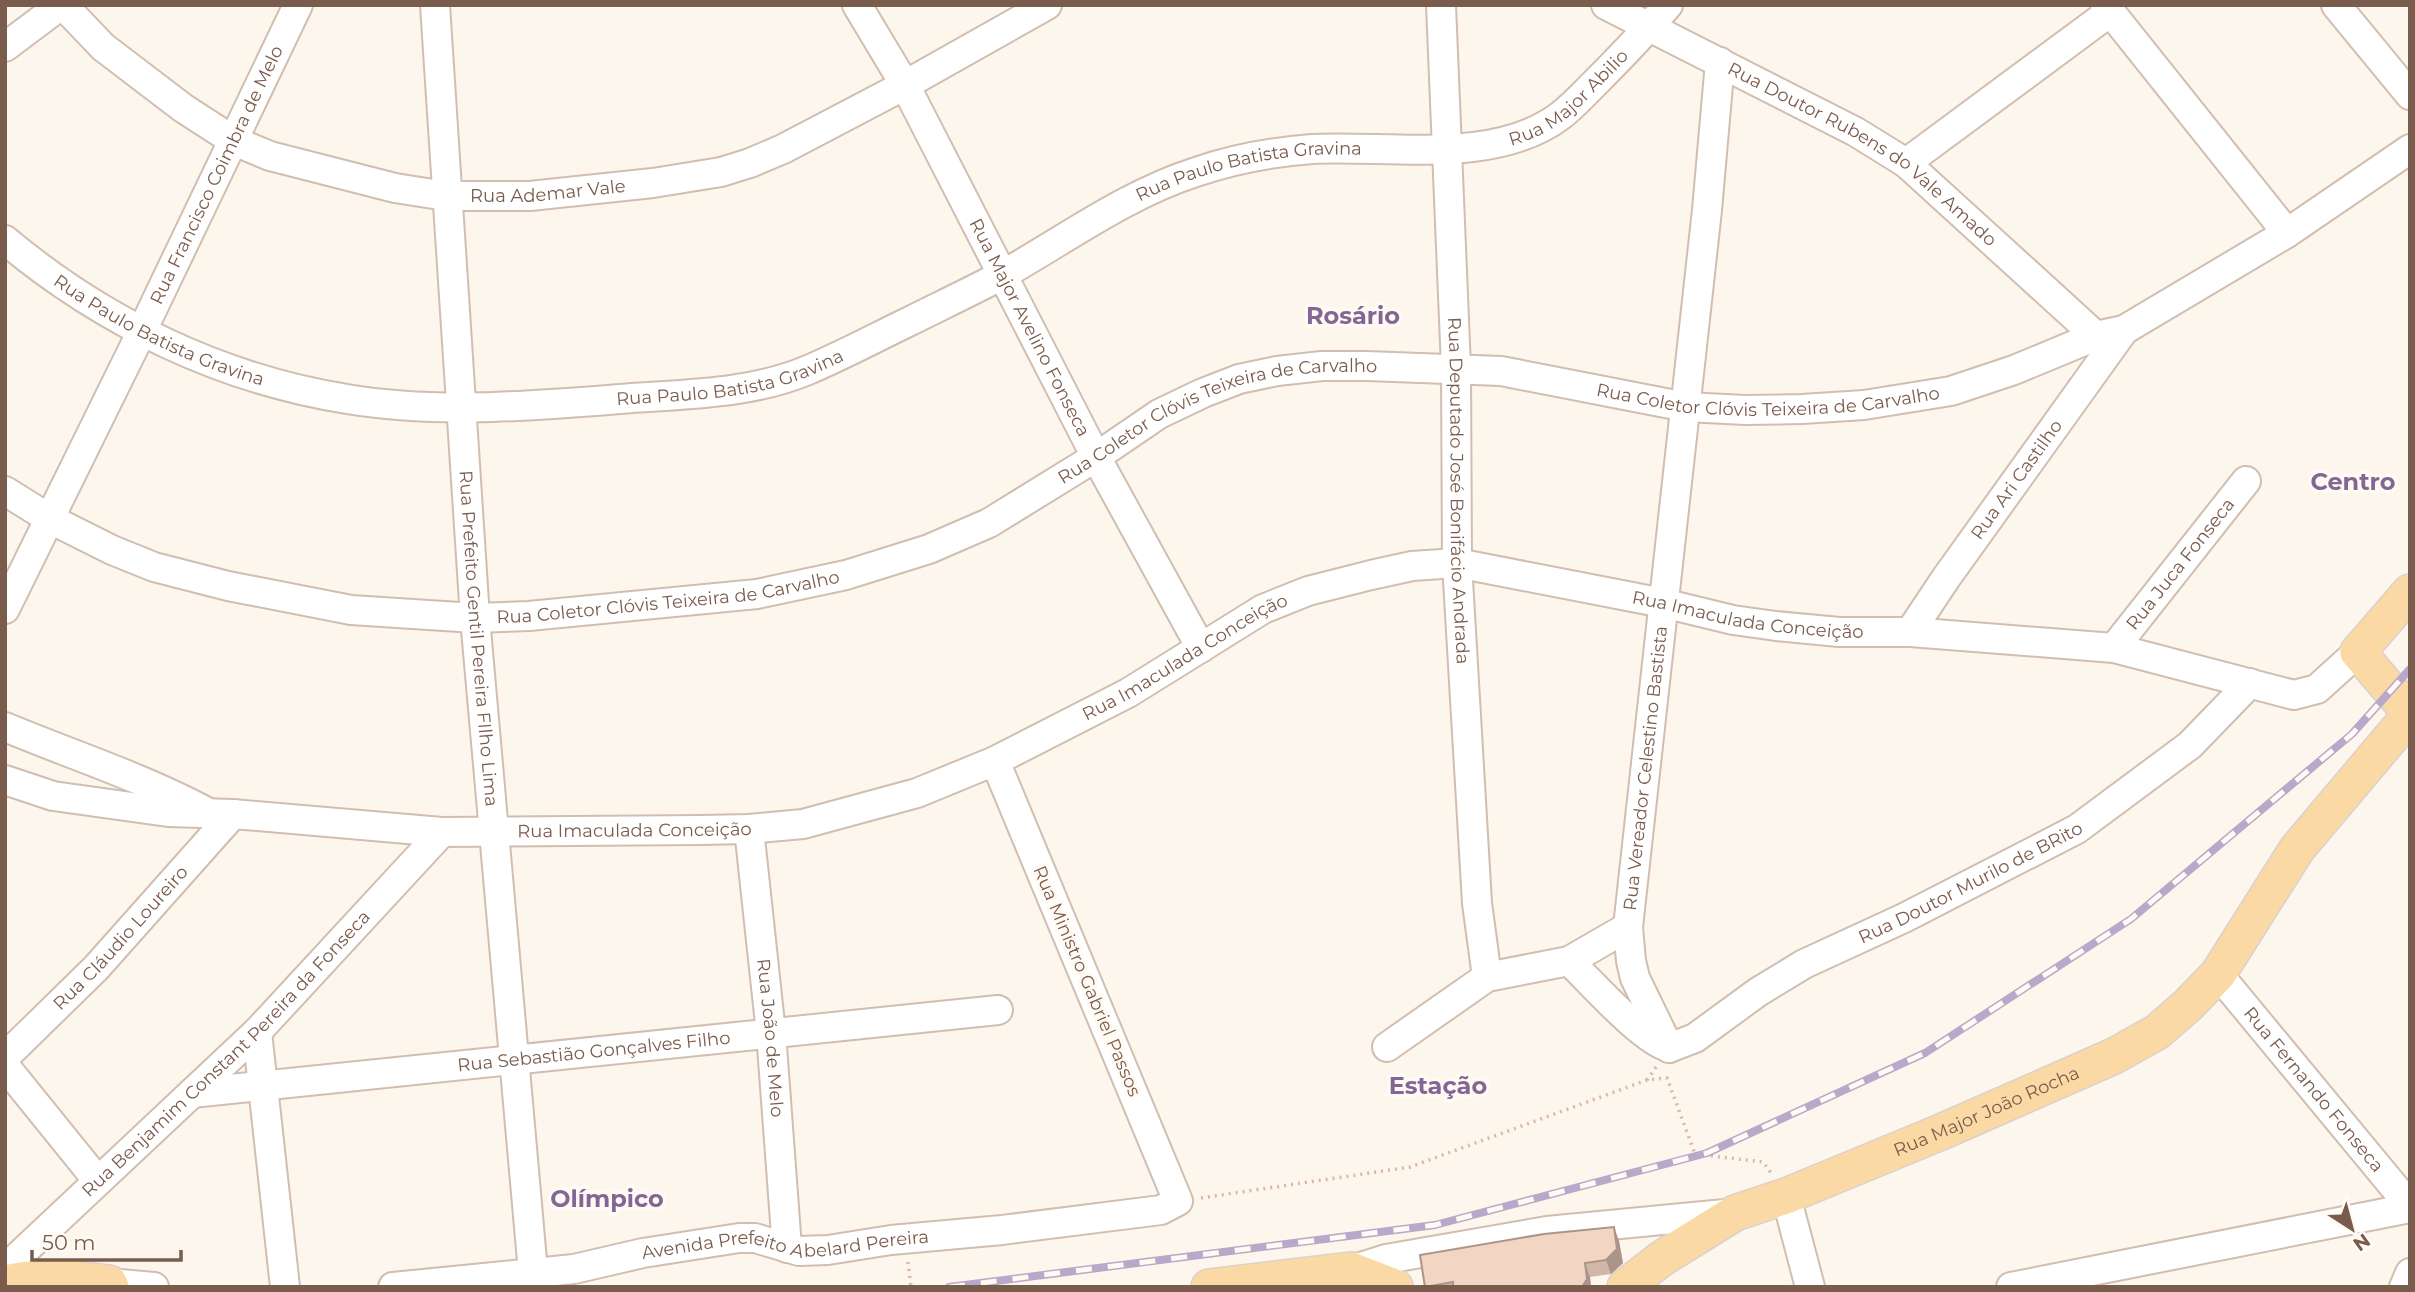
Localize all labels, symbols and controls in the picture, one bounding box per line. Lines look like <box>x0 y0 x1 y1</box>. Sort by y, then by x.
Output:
street label: Rua Francisco Coimbra de Melo <box>145 42 288 308</box>
street label: Rua Major Abilio <box>1506 45 1633 151</box>
street label: Rua Doutor Rubens do Vale Amado <box>1724 58 2001 251</box>
street label: Rua Paulo Batista Gravina <box>1132 137 1362 206</box>
street label: Rua Ademar Vale <box>470 175 627 207</box>
street label: Rua Major Avelino Fonseca <box>964 215 1095 440</box>
street label: Rua Paulo Batista Gravina <box>49 270 267 391</box>
district label: Rosário <box>1306 301 1400 330</box>
street label: Rua Deputado José Bonifácio Andrada <box>1443 316 1474 665</box>
street label: Rua Paulo Batista Gravina <box>615 344 847 410</box>
street label: Rua Coletor Clóvis Teixeira de Carvalho <box>1054 355 1378 489</box>
street label: Rua Coletor Clóvis Teixeira de Carvalho <box>1595 379 1941 421</box>
street label: Rua Ari Castilho <box>1966 415 2067 544</box>
district label: Centro <box>2311 467 2395 496</box>
street label: Rua Prefeito Gentil Pereira FIlho Lima <box>454 470 503 808</box>
street label: Rua Juca Fonseca <box>2121 494 2239 634</box>
street label: Rua Coletor Clóvis Teixeira de Carvalho <box>496 566 842 628</box>
street label: Rua Imaculada Conceição <box>1630 586 1864 643</box>
street label: Rua Imaculada Conceição <box>1079 589 1291 725</box>
street label: Rua Vereador Celestino Bastista <box>1619 625 1672 912</box>
street label: Rua Doutor Murilo de BRito <box>1855 817 2086 948</box>
street label: Rua Imaculada Conceição <box>517 818 752 842</box>
street label: Rua Cláudio Loureiro <box>49 861 193 1015</box>
street label: Rua Ministro Gabriel Passos <box>1028 862 1146 1100</box>
street label: Rua Benjamim Constant Pereira da Fonseca <box>77 906 375 1202</box>
street label: Rua João de Melo <box>752 957 788 1118</box>
street label: Rua Fernando Fonseca <box>2239 1003 2388 1177</box>
street label: Rua Sebastião Gonçalves Filho <box>456 1027 731 1077</box>
street label: Rua Major João Rocha <box>1890 1062 2083 1161</box>
district label: Estação <box>1389 1071 1487 1100</box>
district label: Olímpico <box>550 1184 664 1213</box>
north arrow <box>2317 1194 2387 1264</box>
scale bar <box>32 1218 180 1262</box>
street label: Avenida Prefeito Abelard Pereira <box>640 1226 930 1264</box>
text: N <box>2349 1229 2375 1256</box>
text: 50 m <box>42 1230 96 1255</box>

